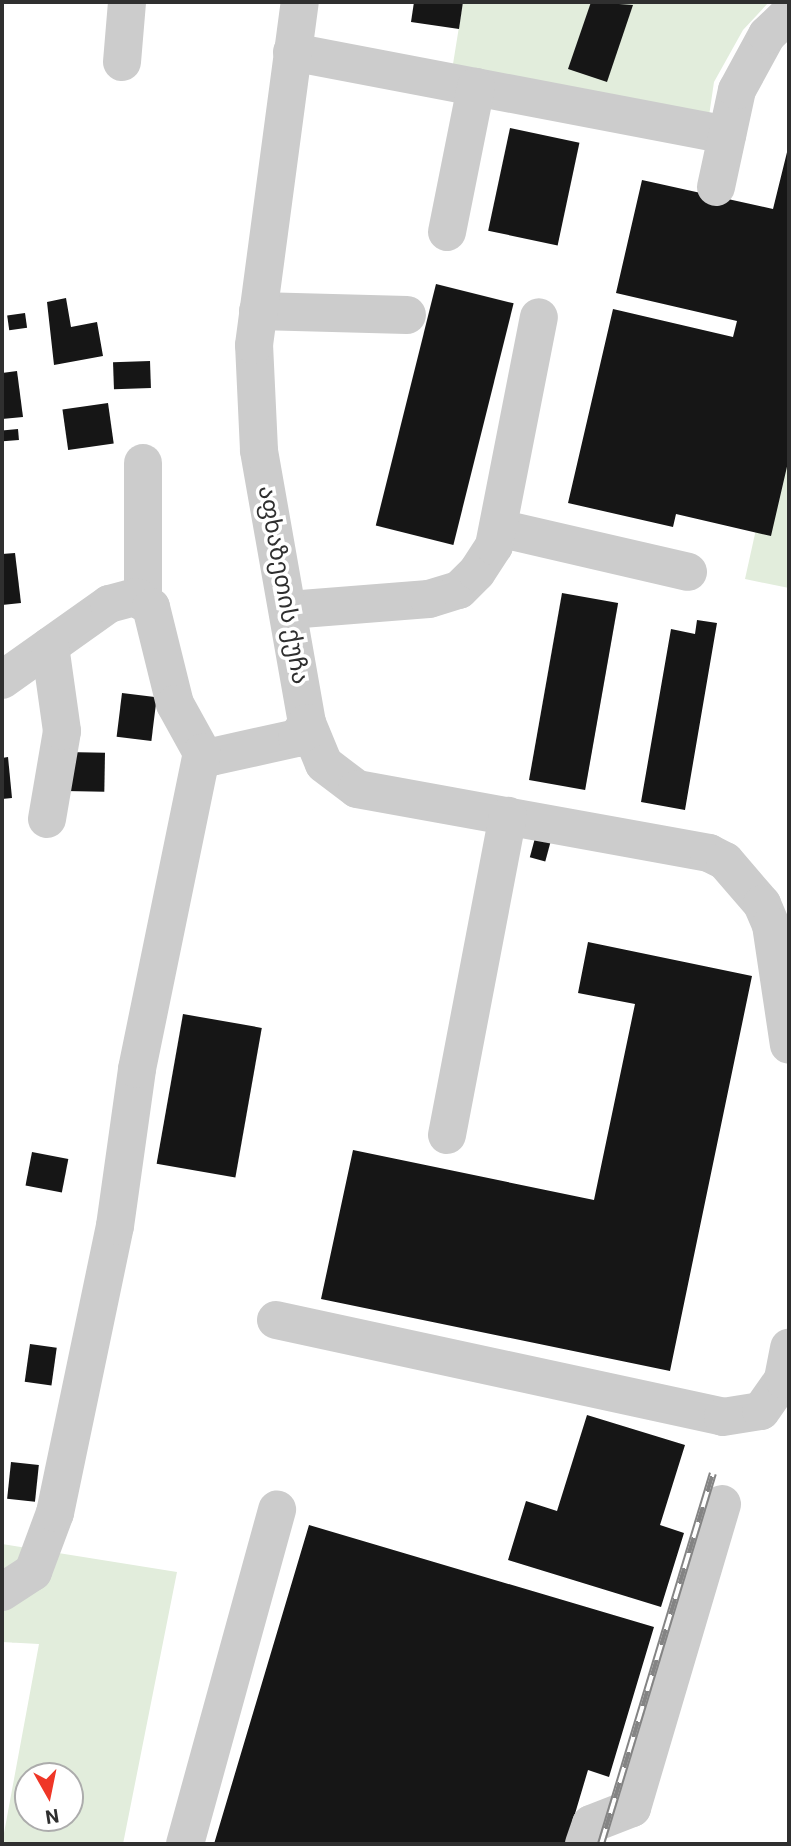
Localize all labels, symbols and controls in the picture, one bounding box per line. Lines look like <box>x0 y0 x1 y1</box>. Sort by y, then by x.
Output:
street label: აფხაზეთის ქუჩა <box>251 483 315 687</box>
north arrow <box>14 1762 84 1832</box>
text: N <box>44 1804 60 1829</box>

